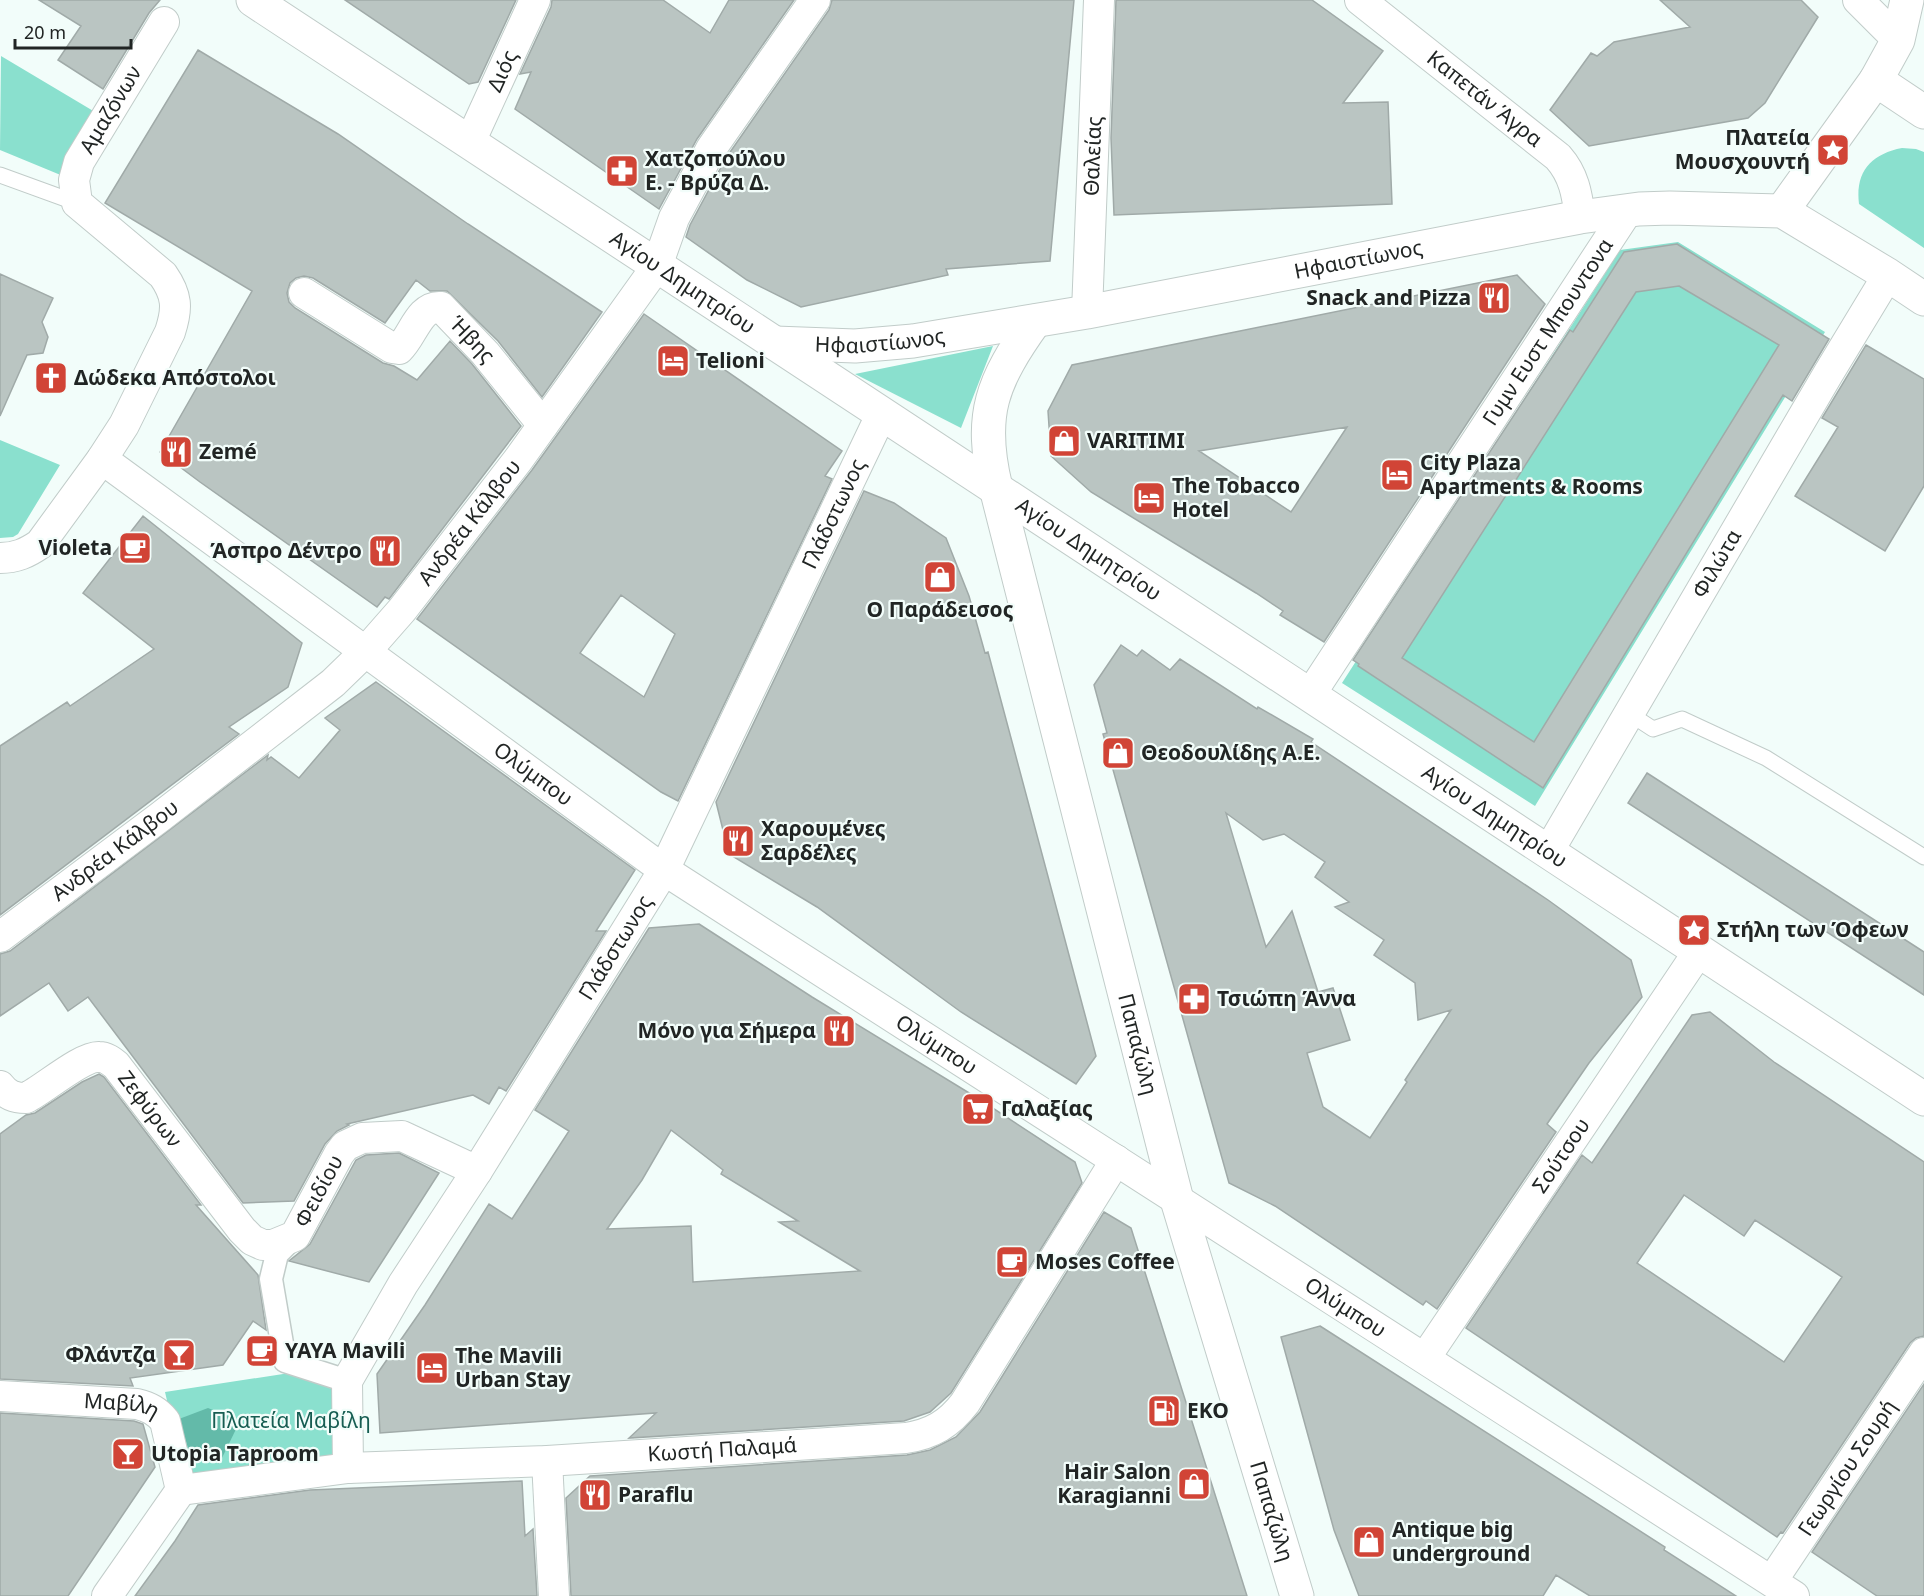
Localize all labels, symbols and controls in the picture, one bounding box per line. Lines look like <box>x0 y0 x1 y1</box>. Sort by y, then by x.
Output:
scale bar <box>15 12 130 50</box>
text: 20 m <box>24 20 66 44</box>
street label: Καπετάν Άγρα <box>1422 44 1549 152</box>
street label: Διός <box>480 45 523 96</box>
street label: Αμαζόνων <box>72 60 147 159</box>
street label: Θαλείας <box>1076 116 1108 197</box>
place label: Πλατεία Μουσχουντή <box>1675 123 1810 175</box>
place icon: Πλατεία Μουσχουντή <box>1815 132 1851 168</box>
place label: Χατζοπούλου Ε. - Βρύζα Δ. <box>645 144 786 196</box>
pharmacy icon: Χατζοπούλου Ε. - Βρύζα Δ. <box>604 153 640 189</box>
street label: Αγίου Δημητρίου <box>605 224 761 340</box>
street label: Γυμν Ευστ Μπουντονα <box>1476 232 1619 431</box>
street label: Ηφαιστίωνος <box>1292 233 1425 285</box>
restaurant icon: Snack and Pizza <box>1476 280 1512 316</box>
place label: Snack and Pizza <box>1306 283 1471 311</box>
street label: Ήβης <box>444 309 502 368</box>
street label: Ηφαιστίωνος <box>814 321 947 359</box>
hotel icon: Telioni <box>655 343 691 379</box>
place label: Telioni <box>696 346 765 374</box>
church icon: Δώδεκα Απόστολοι <box>33 360 69 396</box>
place label: Δώδεκα Απόστολοι <box>74 363 276 391</box>
shop icon: VARITIMI <box>1046 423 1082 459</box>
place label: VARITIMI <box>1087 426 1185 454</box>
restaurant icon: Zemé <box>158 434 194 470</box>
place label: Zemé <box>199 437 257 465</box>
place label: City Plaza Apartments & Rooms <box>1420 448 1643 500</box>
street label: Ανδρέα Κάλβου <box>411 453 527 591</box>
street label: Γλάδστωνος <box>795 454 871 573</box>
hotel icon: City Plaza Apartments & Rooms <box>1379 457 1415 493</box>
place label: The Tobacco Hotel <box>1172 471 1300 523</box>
hotel icon: The Tobacco Hotel <box>1131 480 1167 516</box>
street label: Αγίου Δημητρίου <box>1011 491 1167 607</box>
street label: Φιλώτα <box>1685 524 1747 603</box>
cafe icon: Violeta <box>117 530 153 566</box>
place label: Violeta <box>38 533 112 561</box>
restaurant icon: Άσπρο Δέντρο <box>367 533 403 569</box>
place label: Άσπρο Δέντρο <box>210 536 362 564</box>
shop icon: Ο Παράδεισος <box>922 559 958 595</box>
place label: Ο Παράδεισος <box>867 595 1014 623</box>
street label: Ολύμπου <box>488 735 579 812</box>
shop icon: Θεοδουλίδης Α.Ε. <box>1100 735 1136 771</box>
place label: Θεοδουλίδης Α.Ε. <box>1141 738 1320 766</box>
street label: Αγίου Δημητρίου <box>1417 758 1573 874</box>
street label: Ανδρέα Κάλβου <box>45 793 184 907</box>
place label: Χαρουμένες Σαρδέλες <box>761 814 886 866</box>
restaurant icon: Χαρουμένες Σαρδέλες <box>720 823 756 859</box>
street label: Γλάδστωνος <box>572 889 658 1005</box>
place icon: Στήλη των Όφεων <box>1676 912 1712 948</box>
place label: Στήλη των Όφεων <box>1717 915 1909 943</box>
pharmacy icon: Τσιώπη Άννα <box>1176 981 1212 1017</box>
place label: Τσιώπη Άννα <box>1217 984 1356 1012</box>
street label: Παπαζώλη <box>1112 990 1165 1098</box>
street label: Ολύμπου <box>891 1008 983 1081</box>
restaurant icon: Μόνο για Σήμερα <box>821 1013 857 1049</box>
place label: Μόνο για Σήμερα <box>638 1016 816 1044</box>
street label: Ζεφύρων <box>112 1065 189 1153</box>
supermarket icon: Γαλαξίας <box>960 1091 996 1127</box>
place label: Γαλαξίας <box>1001 1094 1093 1122</box>
street label: Σούτσου <box>1525 1112 1596 1198</box>
street label: Φειδίου <box>287 1149 349 1232</box>
cafe icon: Moses Coffee <box>994 1244 1030 1280</box>
place label: Moses Coffee <box>1035 1247 1175 1275</box>
street label: Ολύμπου <box>1300 1270 1392 1343</box>
cafe icon: YAYA Mavili <box>244 1333 280 1369</box>
place label: YAYA Mavili <box>285 1336 405 1364</box>
bar icon: Φλάντζα <box>161 1337 197 1373</box>
place label: Φλάντζα <box>65 1340 156 1368</box>
place label: The Mavili Urban Stay <box>455 1341 570 1393</box>
hotel icon: The Mavili Urban Stay <box>414 1350 450 1386</box>
street label: Μαβίλη <box>83 1386 165 1424</box>
fuel station icon: EKO <box>1146 1393 1182 1429</box>
street label: Γεωργίου Σουρή <box>1791 1394 1902 1541</box>
place label: EKO <box>1187 1396 1229 1424</box>
park label: Πλατεία Μαβίλη <box>211 1406 371 1434</box>
street label: Κωστή Παλαμά <box>647 1430 798 1468</box>
bar icon: Utopia Taproom <box>110 1436 146 1472</box>
place label: Utopia Taproom <box>151 1439 319 1467</box>
place label: Hair Salon Karagianni <box>1057 1457 1171 1509</box>
street label: Παπαζώλη <box>1244 1457 1301 1565</box>
shop icon: Hair Salon Karagianni <box>1176 1466 1212 1502</box>
restaurant icon: Paraflu <box>577 1477 613 1513</box>
place label: Paraflu <box>618 1480 693 1508</box>
place label: Antique big underground <box>1392 1515 1530 1567</box>
shop icon: Antique big underground <box>1351 1524 1387 1560</box>

